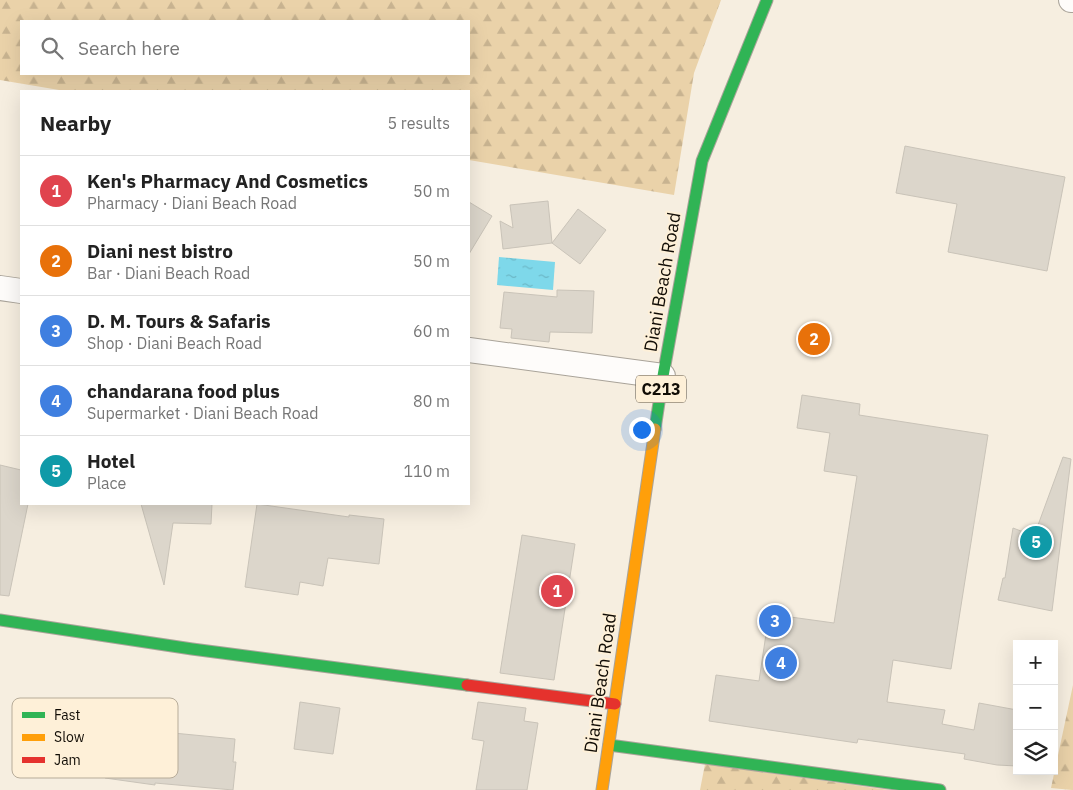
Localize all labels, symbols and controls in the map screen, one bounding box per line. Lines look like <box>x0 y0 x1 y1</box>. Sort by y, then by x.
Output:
search box <box>20 20 470 75</box>
icon: search <box>38 34 66 62</box>
text: Search here <box>78 36 180 60</box>
text: Nearby <box>40 109 111 137</box>
text: 5 results <box>387 113 450 133</box>
text: Ken's Pharmacy And Cosmetics <box>87 169 368 193</box>
text: 1 <box>51 181 61 201</box>
text: 50 m <box>413 181 450 201</box>
text: Pharmacy · Diani Beach Road <box>87 193 297 213</box>
street label: Diani Beach Road <box>638 210 686 354</box>
text: Diani nest bistro <box>87 239 233 263</box>
text: 2 <box>51 251 61 271</box>
text: 50 m <box>413 251 450 271</box>
text: Bar · Diani Beach Road <box>87 263 250 283</box>
text: D. M. Tours & Safaris <box>87 309 271 333</box>
pin: 2 <box>798 320 830 358</box>
text: 3 <box>51 321 61 341</box>
text: 60 m <box>413 321 450 341</box>
text: Shop · Diani Beach Road <box>87 333 262 353</box>
road number: C213 <box>636 376 686 402</box>
text: chandarana food plus <box>87 379 280 403</box>
text: 4 <box>51 391 61 411</box>
text: 80 m <box>413 391 450 411</box>
text: Supermarket · Diani Beach Road <box>87 403 319 423</box>
your location <box>629 417 655 443</box>
text: Hotel <box>87 449 135 473</box>
text: 5 <box>51 461 61 481</box>
text: 110 m <box>403 461 450 481</box>
text: Place <box>87 473 126 493</box>
pin: 5 <box>1020 523 1052 561</box>
pin: 1 <box>541 572 573 610</box>
pin: 3 <box>759 602 791 640</box>
street label: Diani Beach Road <box>579 611 621 755</box>
map controls <box>1013 640 1058 775</box>
button: + <box>1013 640 1058 685</box>
pin: 4 <box>765 644 797 682</box>
button: − <box>1013 685 1058 730</box>
legend <box>12 698 178 778</box>
text: Fast <box>54 706 80 724</box>
text: Slow <box>54 728 85 746</box>
button: layers <box>1013 730 1058 775</box>
text: Jam <box>54 751 81 769</box>

